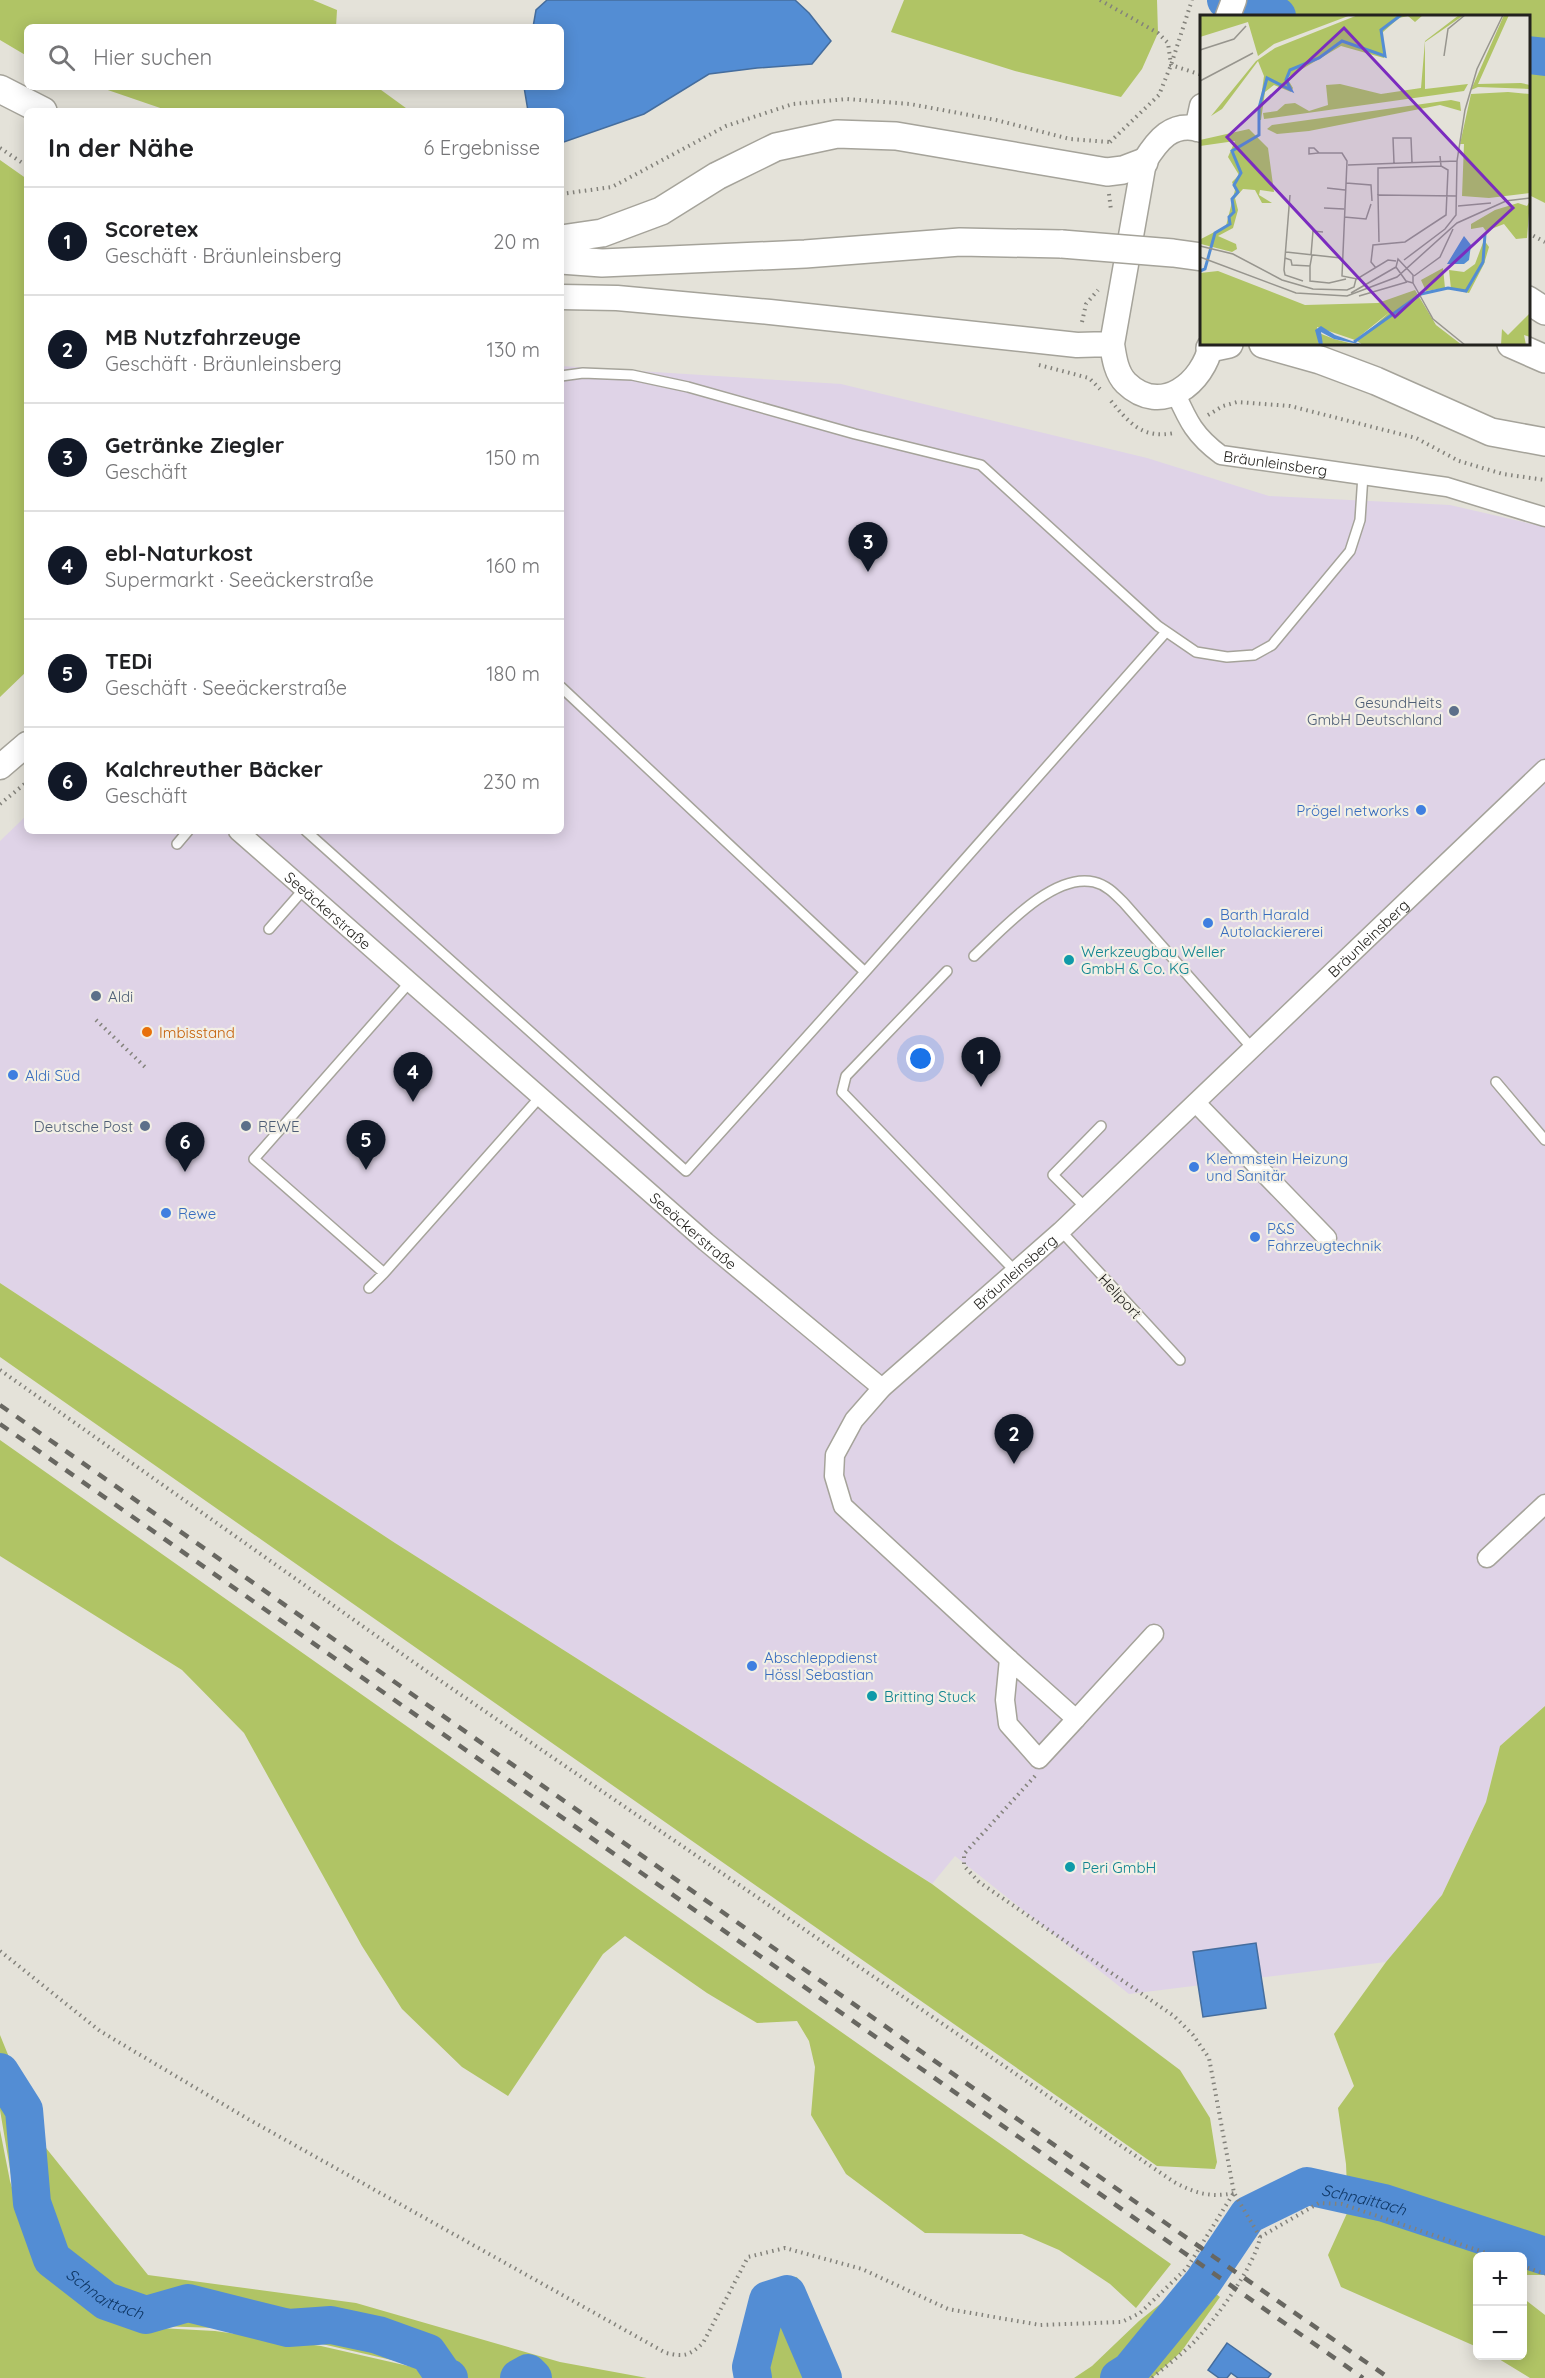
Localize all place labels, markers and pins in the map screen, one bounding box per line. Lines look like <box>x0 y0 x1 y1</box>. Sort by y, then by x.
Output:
pin: 3 <box>848 522 888 572</box>
place label: GesundHeits GmbH Deutschland <box>1307 693 1442 729</box>
marker: GesundHeits GmbH Deutschland <box>1447 704 1461 718</box>
place label: Prögel networks <box>1296 801 1409 820</box>
marker: Prögel networks <box>1414 803 1428 817</box>
place label: Barth Harald Autolackiererei <box>1220 905 1323 941</box>
marker: Barth Harald Autolackiererei <box>1201 916 1215 930</box>
place label: Werkzeugbau Weller GmbH & Co. KG <box>1081 942 1225 978</box>
marker: Werkzeugbau Weller GmbH & Co. KG <box>1062 953 1076 967</box>
place label: Aldi <box>108 987 133 1006</box>
marker: Aldi <box>89 989 103 1003</box>
place label: Imbisstand <box>159 1023 235 1042</box>
marker: Imbisstand <box>140 1025 154 1039</box>
pin: 1 <box>962 1038 1000 1087</box>
pin: 4 <box>394 1052 432 1102</box>
place label: Aldi Süd <box>25 1066 80 1085</box>
marker: Aldi Süd <box>6 1068 20 1082</box>
place label: Deutsche Post <box>34 1117 133 1136</box>
place label: REWE <box>258 1117 300 1136</box>
marker: Deutsche Post <box>138 1119 152 1133</box>
marker: REWE <box>239 1119 253 1133</box>
pin: 5 <box>346 1120 386 1170</box>
pin: 6 <box>166 1122 204 1172</box>
place label: Klemmstein Heizung und Sanitär <box>1206 1149 1348 1185</box>
marker: Klemmstein Heizung und Sanitär <box>1187 1160 1201 1174</box>
place label: Rewe <box>178 1204 216 1223</box>
marker: Rewe <box>159 1206 173 1220</box>
place label: P&S Fahrzeugtechnik <box>1267 1219 1382 1255</box>
marker: P&S Fahrzeugtechnik <box>1248 1230 1262 1244</box>
pin: 2 <box>994 1414 1034 1464</box>
place label: Abschleppdienst Hössl Sebastian <box>764 1648 878 1684</box>
marker: Abschleppdienst Hössl Sebastian <box>745 1659 759 1673</box>
place label: Britting Stuck <box>884 1687 976 1706</box>
marker: Britting Stuck <box>865 1689 879 1703</box>
place label: Peri GmbH <box>1082 1858 1156 1877</box>
marker: Peri GmbH <box>1063 1860 1077 1874</box>

